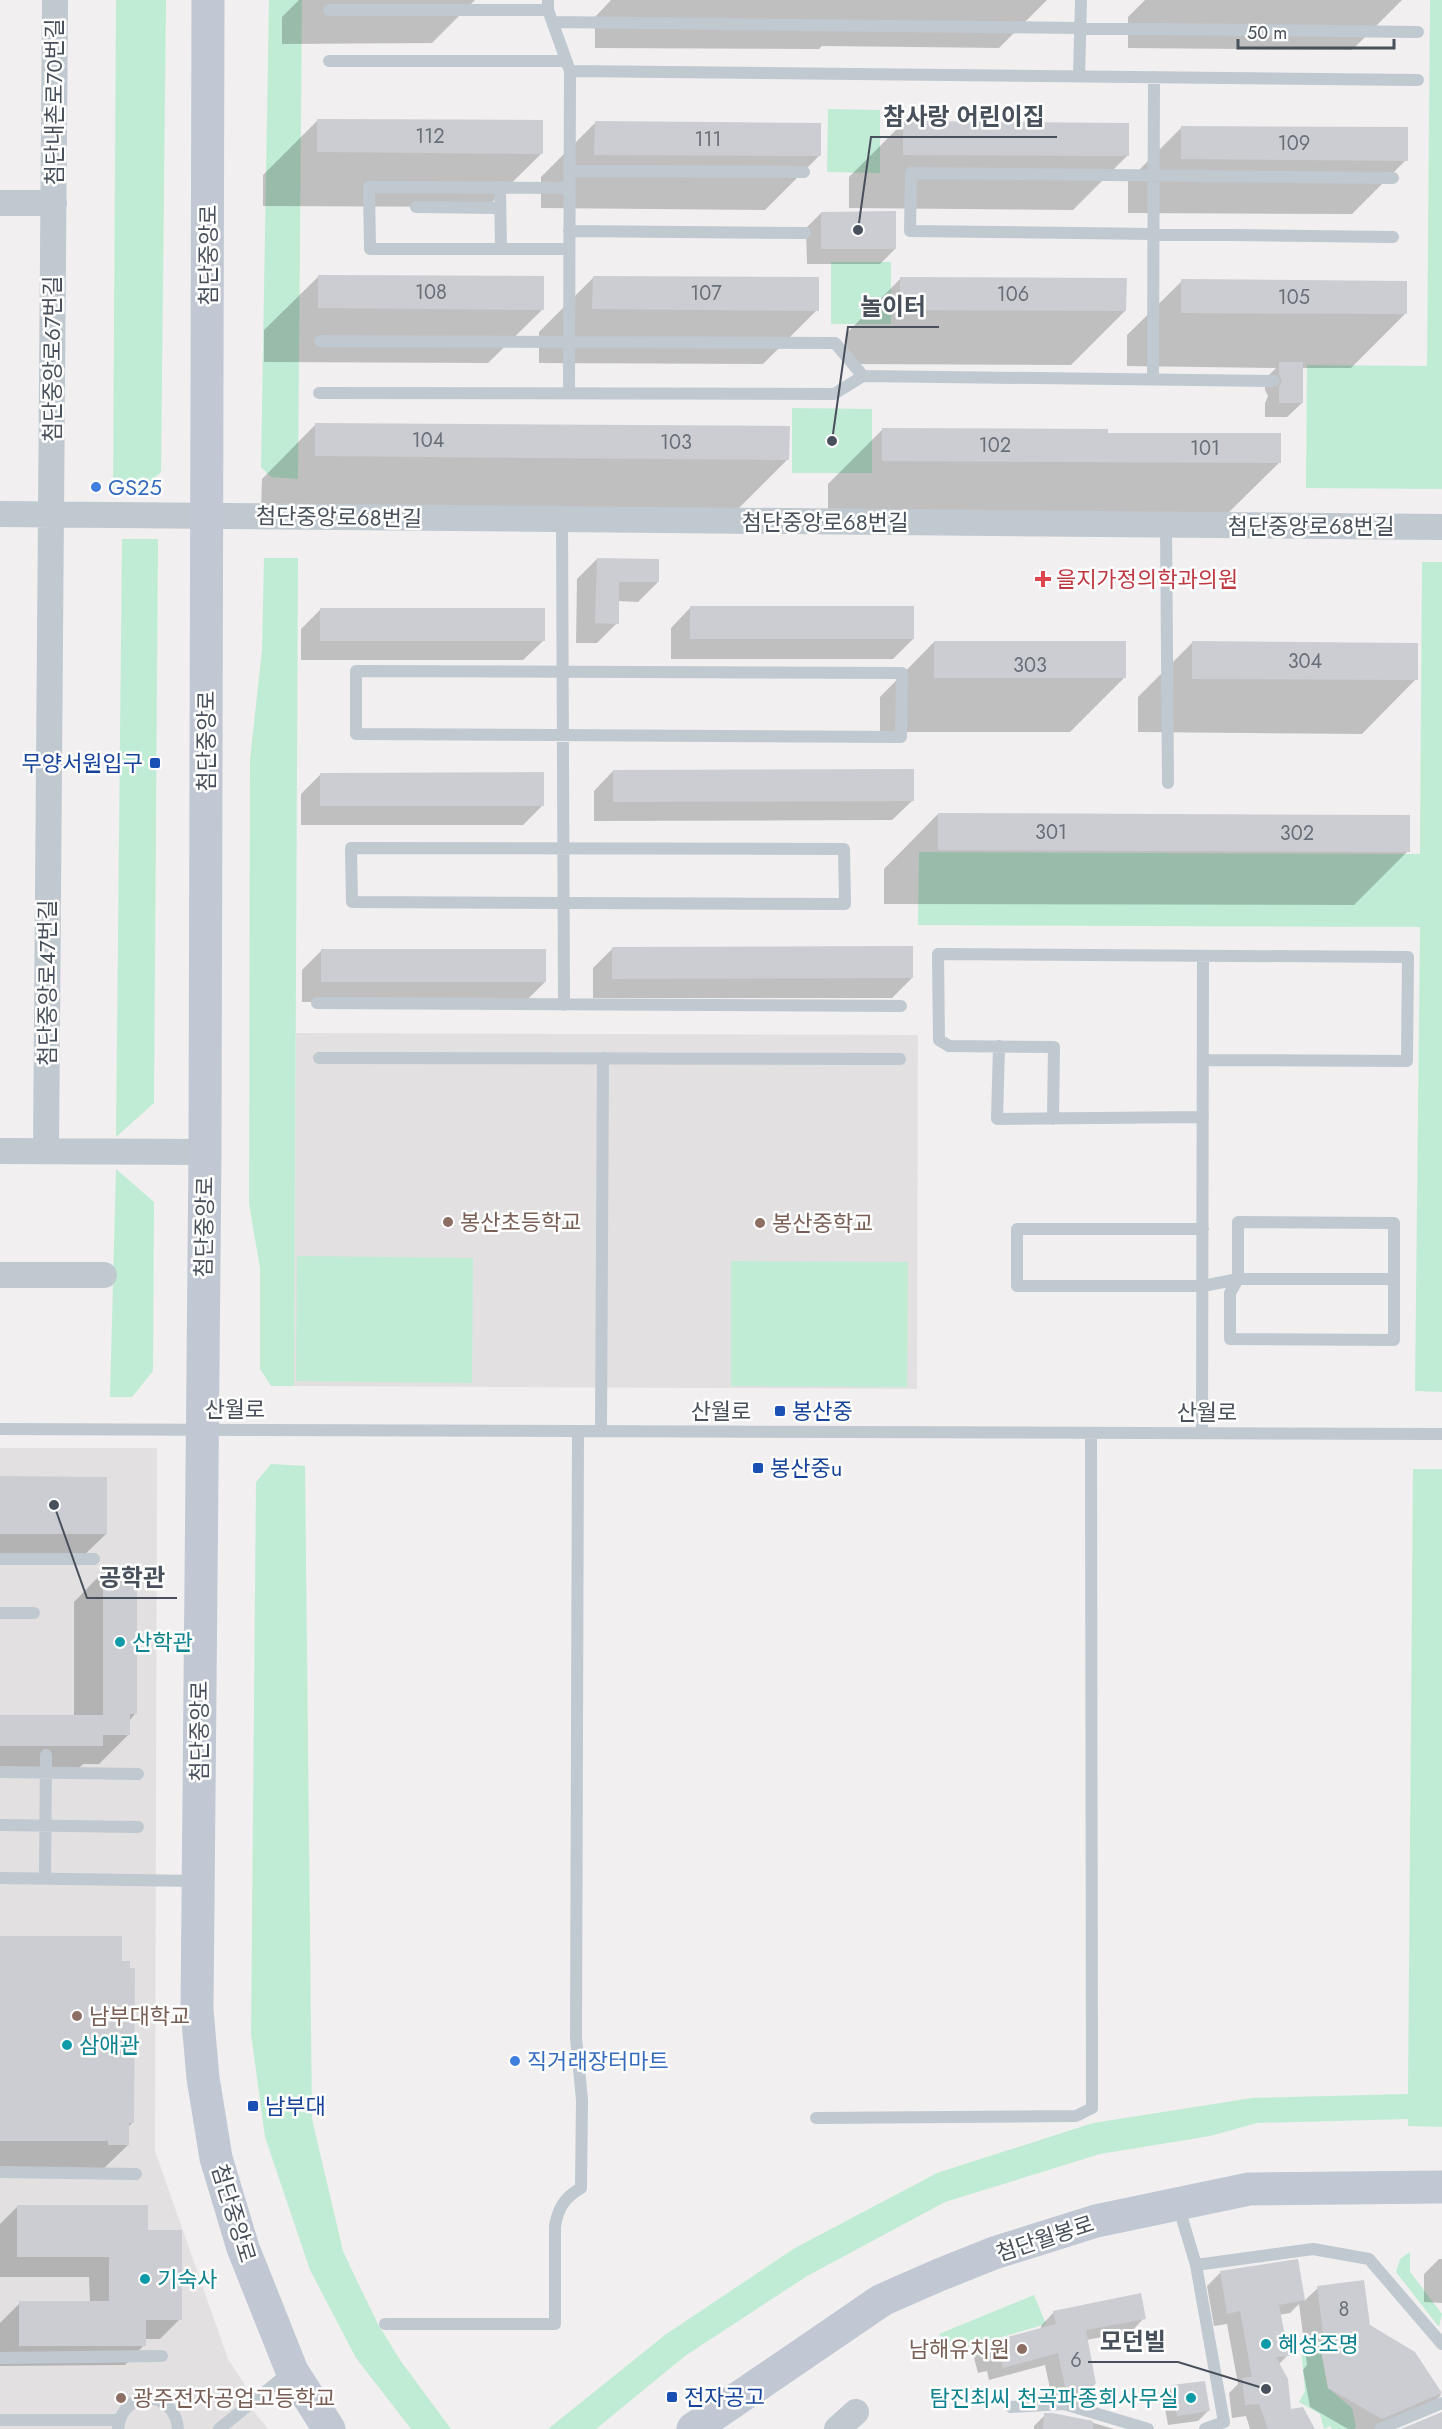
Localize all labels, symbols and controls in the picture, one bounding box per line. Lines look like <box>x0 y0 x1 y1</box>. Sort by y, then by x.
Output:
scale bar <box>1238 12 1394 50</box>
street label: 첨단내촌로70번길 <box>38 19 70 185</box>
text: 50 m <box>1247 20 1287 46</box>
callout: 참사랑 어린이집 <box>871 95 1057 137</box>
text: 참사랑 어린이집 <box>883 99 1045 134</box>
house number: 112 <box>415 122 445 151</box>
house number: 111 <box>695 125 722 154</box>
house number: 109 <box>1278 129 1310 158</box>
street label: 첨단중앙로 <box>192 204 224 306</box>
street label: 첨단중앙로67번길 <box>36 276 68 442</box>
house number: 108 <box>415 278 447 307</box>
house number: 107 <box>690 279 722 308</box>
house number: 106 <box>997 280 1029 309</box>
house number: 105 <box>1278 283 1310 312</box>
callout: 놀이터 <box>848 285 939 327</box>
text: 놀이터 <box>860 289 926 324</box>
house number: 104 <box>412 426 445 455</box>
house number: 103 <box>660 428 692 457</box>
house number: 102 <box>979 431 1011 460</box>
house number: 101 <box>1190 434 1220 463</box>
place label: GS25 <box>108 471 162 503</box>
marker: GS25 <box>89 480 103 494</box>
street label: 첨단중앙로68번길 <box>256 500 422 534</box>
street label: 첨단중앙로68번길 <box>742 506 908 538</box>
street label: 첨단중앙로68번길 <box>1228 510 1394 542</box>
place label: 을지가정의학과의원 <box>1056 563 1238 595</box>
marker: 을지가정의학과의원 <box>1034 570 1052 588</box>
house number: 304 <box>1288 647 1323 676</box>
house number: 303 <box>1013 651 1047 680</box>
street label: 첨단중앙로 <box>190 690 222 792</box>
place label: 무양서원입구 <box>22 747 143 779</box>
marker: 무양서원입구 <box>148 756 162 770</box>
house number: 301 <box>1035 818 1067 847</box>
house number: 302 <box>1280 819 1314 848</box>
street label: 첨단중앙로47번길 <box>31 900 63 1066</box>
street label: 첨단중앙로 <box>187 1176 221 1278</box>
place label: 봉산초등학교 <box>460 1206 581 1238</box>
place label: 봉산중학교 <box>772 1207 873 1239</box>
marker: 봉산초등학교 <box>441 1215 455 1229</box>
marker: 봉산중학교 <box>753 1216 767 1230</box>
street label: 산월로 <box>205 1393 265 1425</box>
street label: 산월로 <box>691 1395 751 1427</box>
place label: 봉산중 <box>792 1395 853 1427</box>
street label: 산월로 <box>1177 1396 1237 1428</box>
marker: 봉산중 <box>773 1404 787 1418</box>
place label: 봉산중u <box>770 1452 842 1484</box>
marker: 봉산중u <box>751 1461 765 1475</box>
callout: 공학관 <box>87 1556 177 1598</box>
text: 공학관 <box>99 1560 165 1595</box>
place label: 산학관 <box>132 1626 193 1658</box>
marker: 산학관 <box>113 1635 127 1649</box>
street label: 첨단중앙로 <box>183 1680 215 1782</box>
place label: 남부대학교 <box>89 2000 190 2032</box>
marker: 남부대학교 <box>70 2009 84 2023</box>
place label: 삼애관 <box>79 2029 140 2061</box>
marker: 삼애관 <box>60 2038 74 2052</box>
place label: 직거래장터마트 <box>527 2045 669 2077</box>
marker: 직거래장터마트 <box>508 2054 522 2068</box>
place label: 남부대 <box>265 2090 326 2122</box>
marker: 남부대 <box>246 2099 260 2113</box>
street label: 첨단중앙로 <box>204 2160 264 2266</box>
street label: 첨단월봉로 <box>992 2207 1098 2269</box>
place label: 기숙사 <box>157 2263 218 2295</box>
marker: 기숙사 <box>138 2272 152 2286</box>
house number: 8 <box>1339 2295 1349 2324</box>
callout: 모던빌 <box>1088 2320 1178 2362</box>
text: 모던빌 <box>1100 2324 1166 2359</box>
place label: 혜성조명 <box>1278 2328 1359 2360</box>
place label: 남해유치원 <box>909 2333 1010 2365</box>
marker: 혜성조명 <box>1259 2337 1273 2351</box>
marker: 남해유치원 <box>1015 2342 1029 2356</box>
house number: 6 <box>1070 2346 1082 2375</box>
place label: 전자공고 <box>684 2381 765 2413</box>
place label: 광주전자공업고등학교 <box>133 2382 335 2414</box>
place label: 탐진최씨 천곡파종회사무실 <box>930 2382 1179 2414</box>
marker: 전자공고 <box>665 2390 679 2404</box>
marker: 광주전자공업고등학교 <box>114 2391 128 2405</box>
marker: 탐진최씨 천곡파종회사무실 <box>1184 2391 1198 2405</box>

